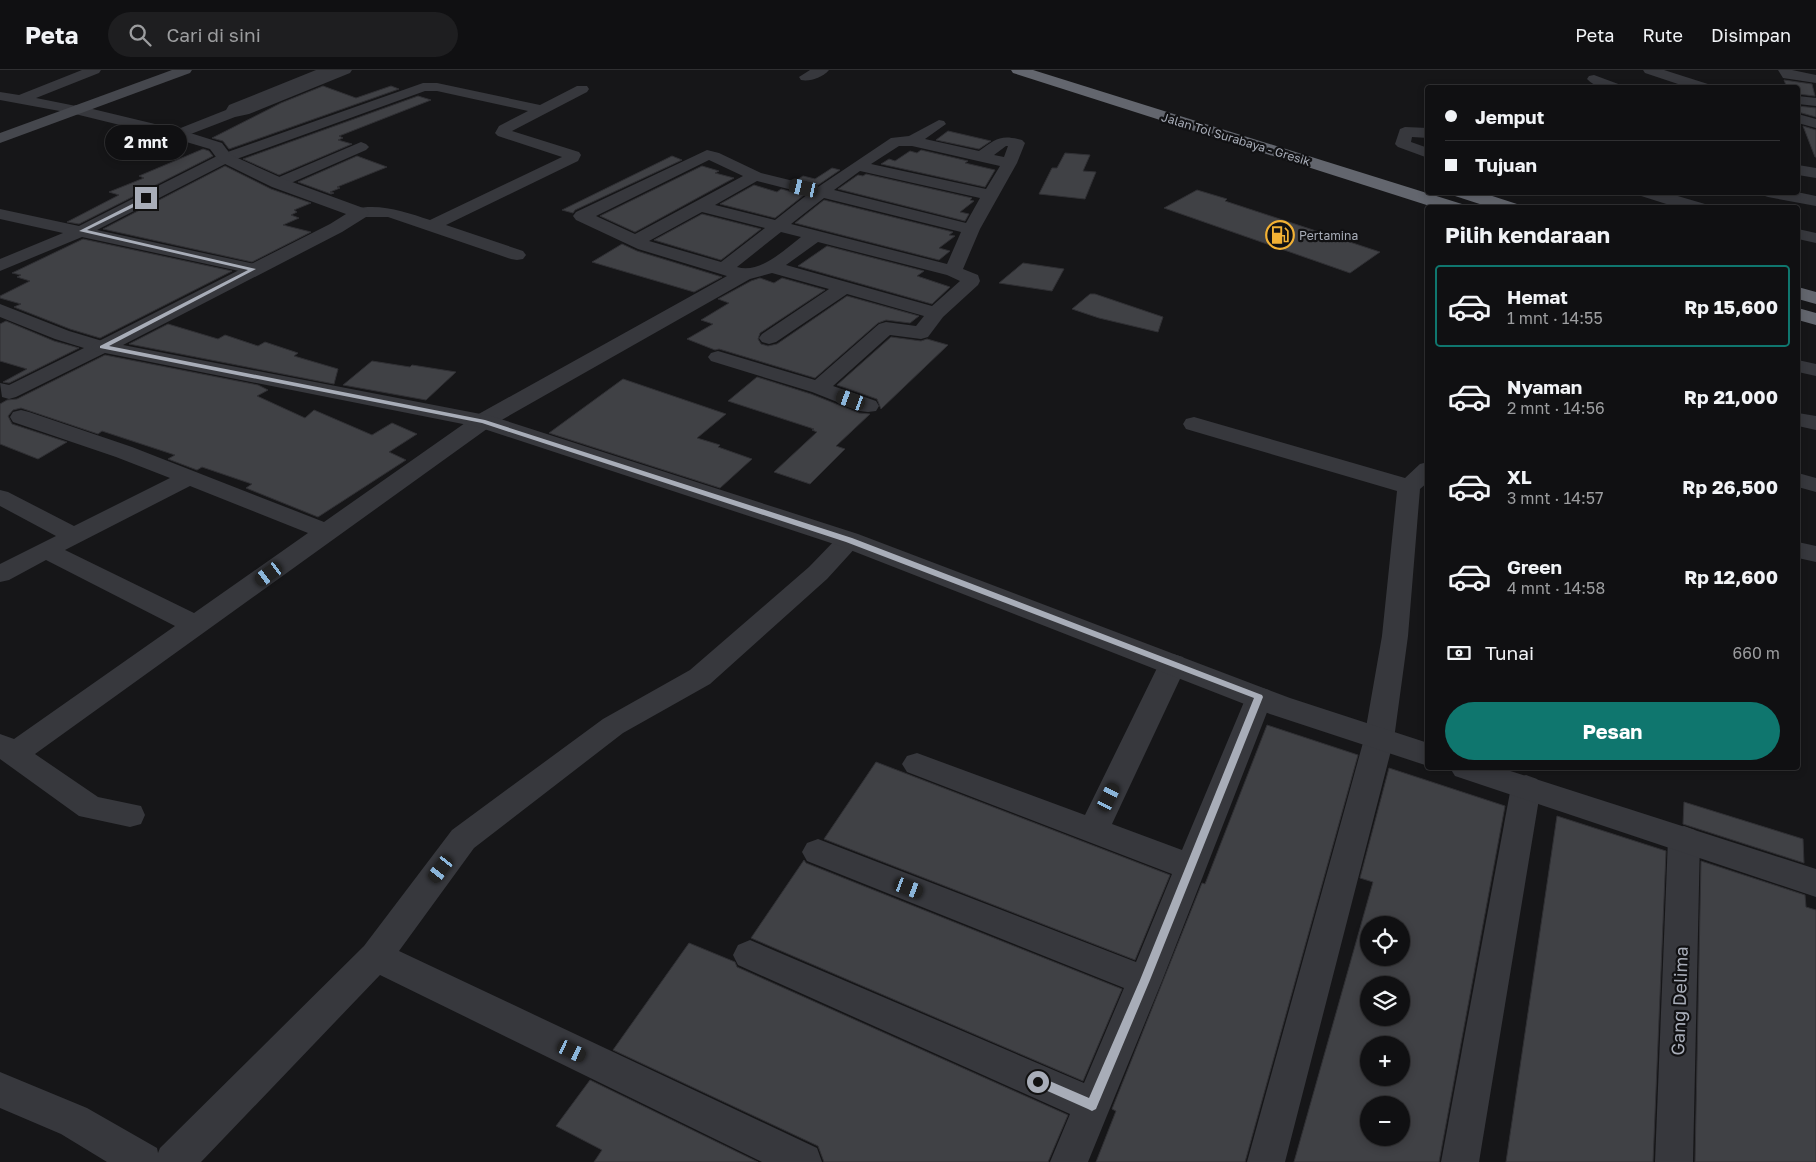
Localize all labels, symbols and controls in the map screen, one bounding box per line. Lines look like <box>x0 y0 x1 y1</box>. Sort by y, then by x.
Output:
search box <box>108 12 458 57</box>
text: Peta <box>25 20 78 49</box>
icon: search <box>126 21 154 49</box>
text: Cari di sini <box>166 23 261 46</box>
text: Peta <box>1575 24 1615 46</box>
text: Rute <box>1643 24 1683 46</box>
text: Disimpan <box>1711 24 1791 46</box>
text: Jemput <box>1475 105 1544 128</box>
street label: Jalan Tol Surabaya - Gresik <box>1160 109 1313 169</box>
callout: 2 mnt <box>105 126 187 160</box>
text: 2 mnt <box>124 132 168 152</box>
text: Tujuan <box>1475 153 1537 176</box>
car <box>787 177 820 199</box>
route end <box>135 187 157 209</box>
fuel station icon: Pertamina <box>1265 220 1295 250</box>
text: Pilih kendaraan <box>1445 221 1610 248</box>
place label: Pertamina <box>1299 228 1358 243</box>
icon: car <box>1447 284 1492 329</box>
text: Hemat <box>1507 285 1568 308</box>
text: Rp 15,600 <box>1684 295 1778 318</box>
text: 1 mnt · 14:55 <box>1507 308 1603 328</box>
icon: car <box>1447 374 1492 419</box>
text: Nyaman <box>1507 375 1582 398</box>
text: Rp 21,000 <box>1684 385 1778 408</box>
car <box>834 388 867 412</box>
text: 2 mnt · 14:56 <box>1507 398 1605 418</box>
icon: car <box>1447 464 1492 509</box>
text: XL <box>1507 465 1532 488</box>
text: Rp 26,500 <box>1682 475 1778 498</box>
text: 3 mnt · 14:57 <box>1507 488 1603 508</box>
icon: car <box>1447 554 1492 599</box>
text: Green <box>1507 555 1562 578</box>
car <box>252 559 285 589</box>
text: Rp 12,600 <box>1684 565 1778 588</box>
text: 4 mnt · 14:58 <box>1507 578 1605 598</box>
icon: cash <box>1445 639 1473 667</box>
text: Tunai <box>1485 641 1534 664</box>
text: 660 m <box>1733 643 1780 663</box>
button: Pesan <box>1445 702 1780 760</box>
car <box>1095 780 1122 814</box>
car <box>425 853 456 885</box>
car <box>892 876 925 900</box>
map controls <box>1360 916 1410 1146</box>
button: locate <box>1360 916 1410 966</box>
street label: Gang Delima <box>1666 946 1692 1056</box>
button: layers <box>1360 976 1410 1026</box>
button: + <box>1360 1036 1410 1086</box>
car <box>555 1038 588 1064</box>
route start <box>1027 1071 1049 1093</box>
button: − <box>1360 1096 1410 1146</box>

